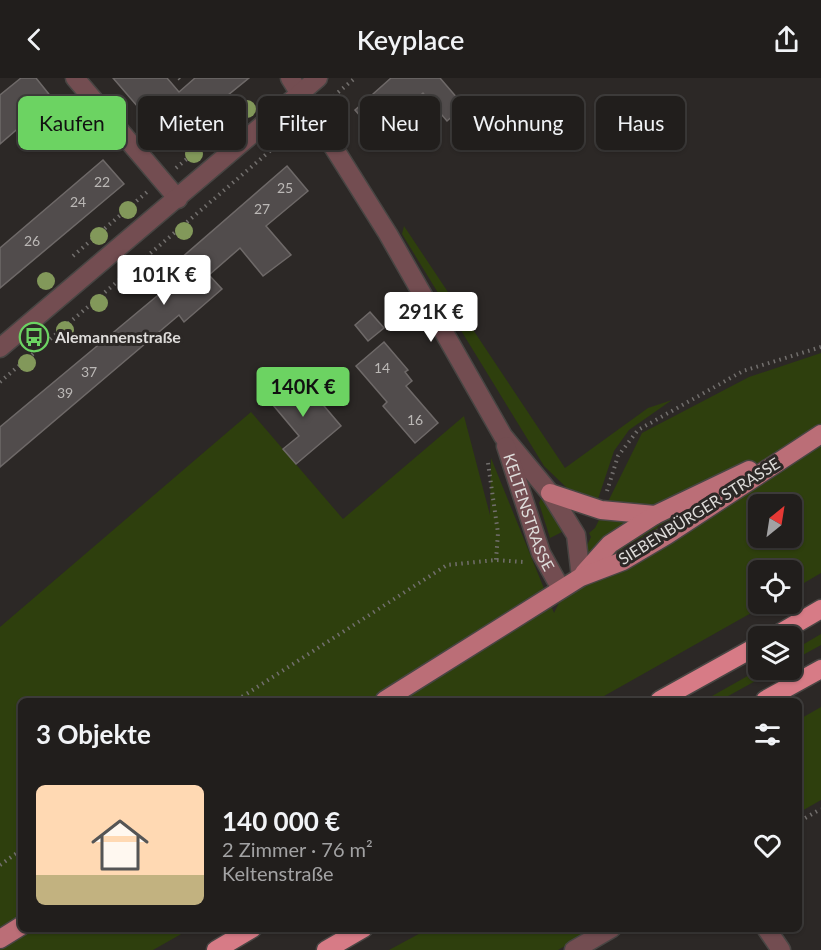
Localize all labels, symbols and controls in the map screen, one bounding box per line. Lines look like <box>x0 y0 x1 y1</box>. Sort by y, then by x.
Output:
icon: back <box>18 23 51 56</box>
text: Keyplace <box>357 23 464 56</box>
icon: share <box>770 23 803 56</box>
chip: Kaufen <box>18 96 126 150</box>
chip: Mieten <box>138 96 246 150</box>
chip: Filter <box>258 96 348 150</box>
chip: Neu <box>360 96 440 150</box>
chip: Wohnung <box>452 96 584 150</box>
chip: Haus <box>596 96 685 150</box>
house number: 22 <box>94 173 110 190</box>
house number: 25 <box>277 179 293 196</box>
house number: 24 <box>70 193 86 210</box>
house number: 27 <box>254 200 270 217</box>
house number: 26 <box>24 232 40 249</box>
pin: 101K € <box>115 255 213 306</box>
text: 101K € <box>132 262 196 286</box>
pin: 291K € <box>382 292 480 343</box>
text: 291K € <box>399 299 463 323</box>
bus stop icon: Alemannenstraße <box>18 321 50 353</box>
place label: Alemannenstraße <box>54 327 181 346</box>
house number: 14 <box>374 359 390 376</box>
house number: 37 <box>81 363 97 380</box>
pin: 140K € <box>254 367 352 418</box>
text: 140K € <box>271 374 335 398</box>
house number: 39 <box>57 384 73 401</box>
house number: 16 <box>407 411 423 428</box>
street label: KELTENSTRASSE <box>500 451 559 574</box>
street label: SIEBENBÜRGER STRASSE <box>614 453 783 568</box>
north arrow <box>748 494 802 548</box>
map controls <box>748 494 802 680</box>
button: locate <box>748 560 802 614</box>
button: layers <box>748 626 802 680</box>
text: 3 Objekte <box>36 718 151 750</box>
icon: filters <box>751 718 784 751</box>
text: 140 000 € <box>222 805 340 837</box>
icon: home <box>84 809 156 881</box>
icon: heart <box>751 829 784 862</box>
text: 2 Zimmer · 76 m² <box>222 837 373 861</box>
text: Keltenstraße <box>222 861 334 885</box>

